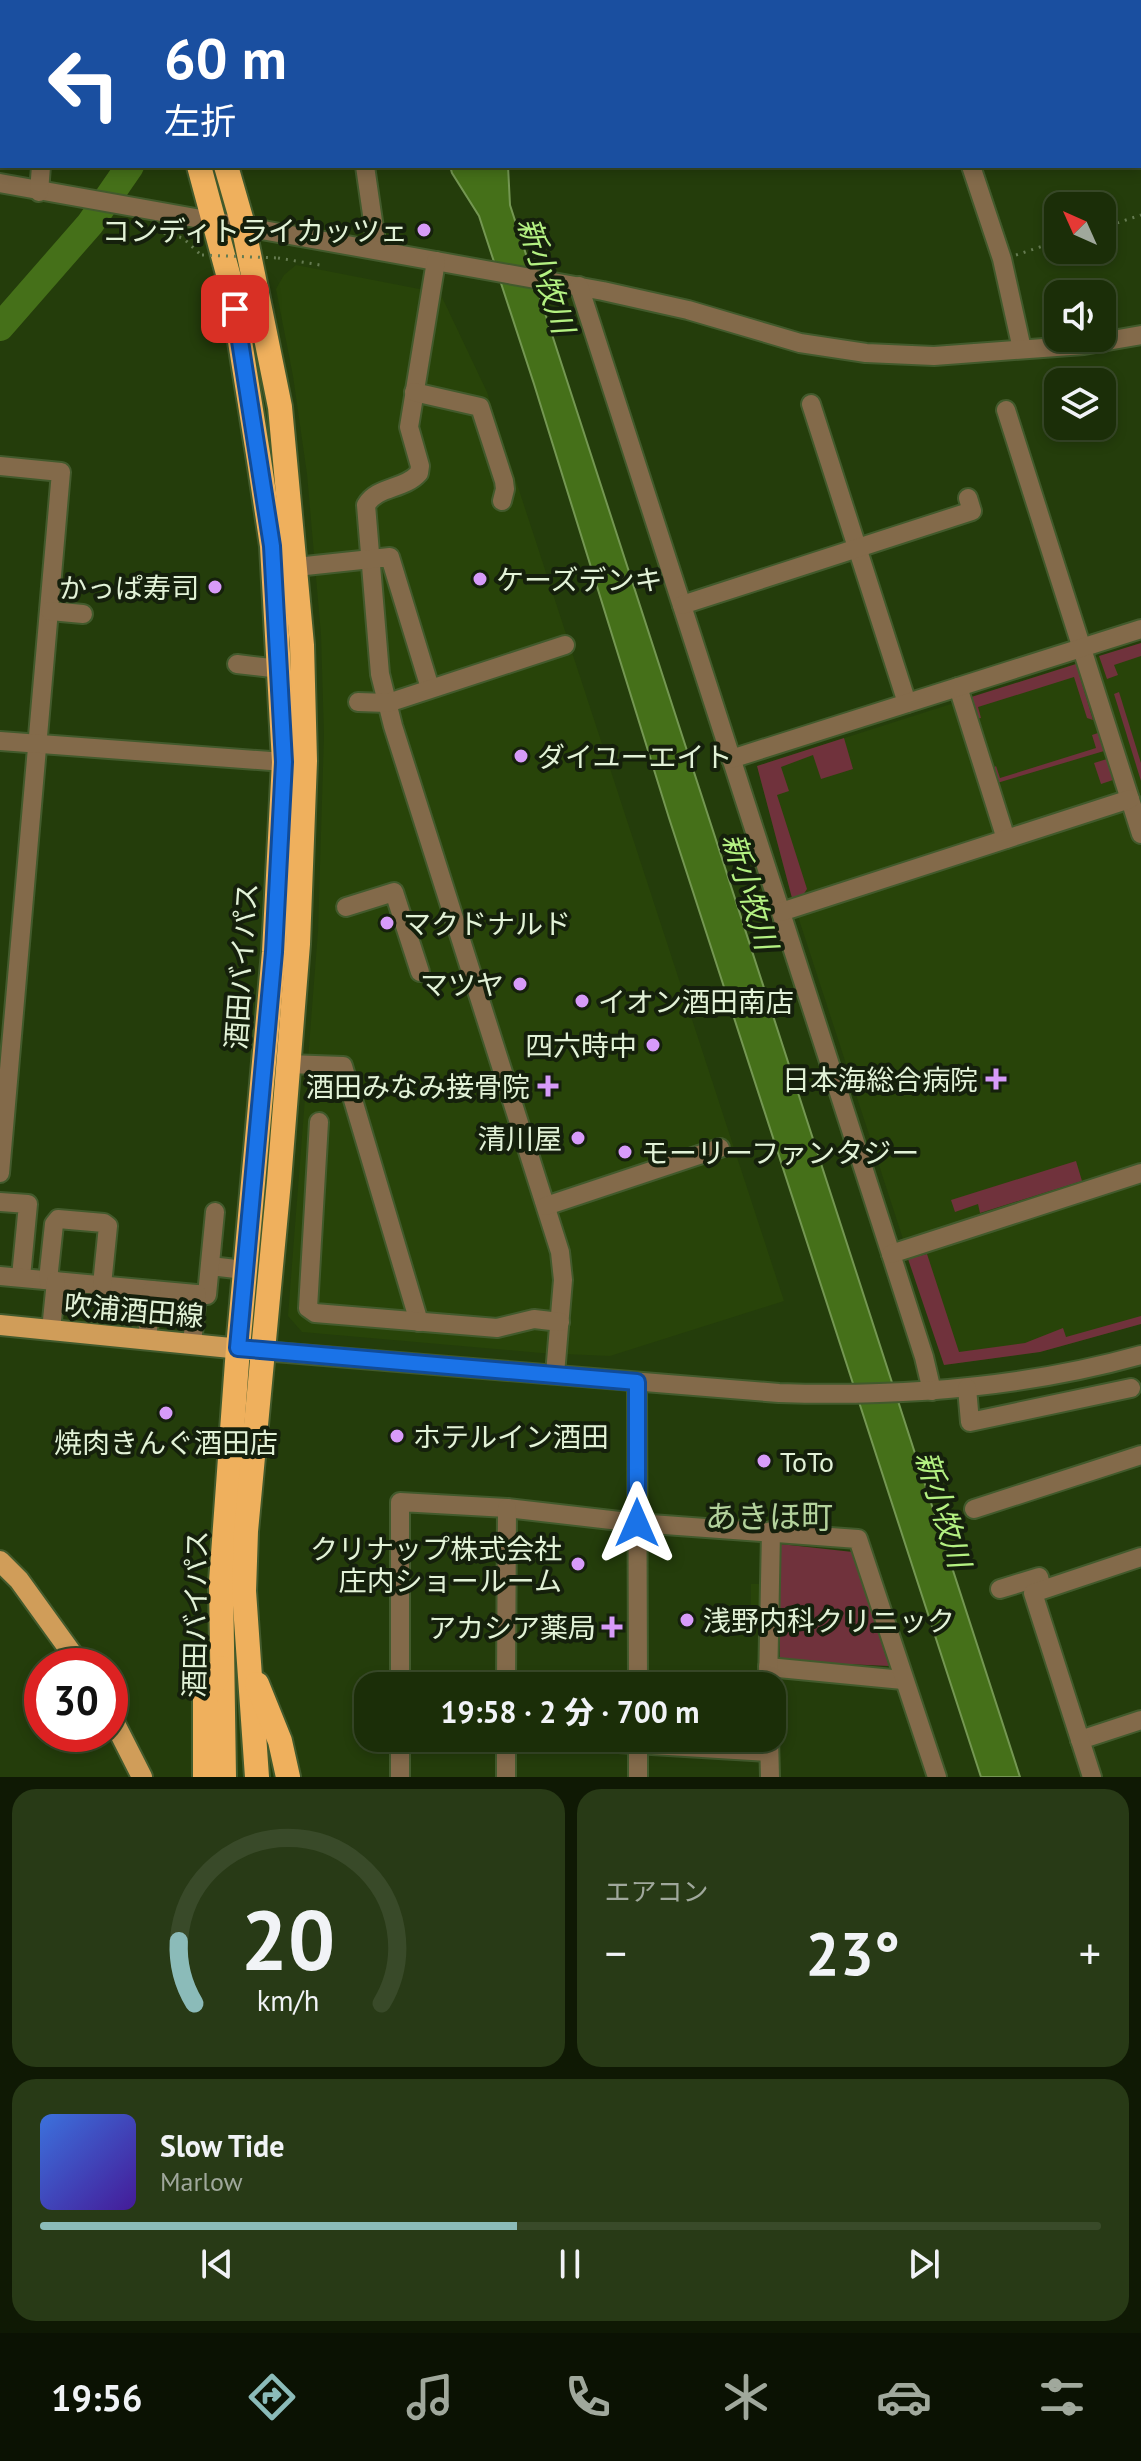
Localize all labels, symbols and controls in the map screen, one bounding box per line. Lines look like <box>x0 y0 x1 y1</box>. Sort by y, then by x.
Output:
text: 60 m <box>164 22 287 94</box>
icon: left <box>32 32 136 136</box>
text: 左折 <box>164 97 236 144</box>
north arrow <box>1044 192 1116 264</box>
map controls <box>1044 192 1116 440</box>
place label: コンディトライカッツェ <box>102 212 408 249</box>
water label: 新小牧川 <box>510 212 585 341</box>
marker: コンディトライカッツェ <box>415 221 433 239</box>
pin <box>201 275 269 343</box>
button: sound <box>1044 280 1116 352</box>
icon: arrive <box>213 287 257 331</box>
button: layers <box>1044 368 1116 440</box>
place label: ケーズデンキ <box>496 561 663 598</box>
place label: かっぱ寿司 <box>59 569 199 606</box>
marker: ケーズデンキ <box>471 570 489 588</box>
marker: かっぱ寿司 <box>206 578 224 596</box>
place label: ダイユーエイト <box>537 738 732 775</box>
marker: ダイユーエイト <box>512 747 530 765</box>
water label: 新小牧川 <box>715 828 788 957</box>
street label: 酒田バイパス <box>217 881 265 1051</box>
place label: マクドナルド <box>403 905 571 942</box>
marker: マクドナルド <box>378 914 396 932</box>
place label: マツヤ <box>420 966 504 1003</box>
marker: マツヤ <box>511 975 529 993</box>
place label: イオン酒田南店 <box>598 983 794 1020</box>
marker: イオン酒田南店 <box>573 992 591 1010</box>
place label: 四六時中 <box>525 1027 637 1064</box>
marker: 四六時中 <box>644 1036 662 1054</box>
place label: 日本海総合病院 <box>782 1061 978 1098</box>
place label: 酒田みなみ接骨院 <box>306 1068 530 1105</box>
marker: 日本海総合病院 <box>985 1068 1007 1090</box>
marker: 酒田みなみ接骨院 <box>537 1075 559 1097</box>
place label: 清川屋 <box>478 1120 562 1157</box>
marker: 清川屋 <box>569 1129 587 1147</box>
place label: モーリーファンタジー <box>641 1134 919 1171</box>
marker: モーリーファンタジー <box>616 1143 634 1161</box>
street label: 吹浦酒田線 <box>63 1285 205 1335</box>
marker: 焼肉きんぐ酒田店 <box>157 1404 175 1422</box>
place label: ホテルイン酒田 <box>413 1418 609 1455</box>
place label: 焼肉きんぐ酒田店 <box>54 1424 278 1461</box>
marker: ホテルイン酒田 <box>388 1427 406 1445</box>
place label: ToTo <box>780 1443 834 1480</box>
water label: 新小牧川 <box>908 1446 981 1575</box>
marker: ToTo <box>755 1452 773 1470</box>
position arrow <box>595 1481 679 1565</box>
district label: あきほ町 <box>705 1495 833 1537</box>
street label: 酒田バイパス <box>175 1530 215 1698</box>
place label: クリナップ株式会社 庄内ショールーム <box>310 1530 562 1599</box>
marker: クリナップ株式会社 庄内ショールーム <box>569 1555 587 1573</box>
place label: 浅野内科クリニック <box>703 1602 955 1639</box>
place label: アカシア薬局 <box>428 1609 596 1646</box>
marker: 浅野内科クリニック <box>678 1611 696 1629</box>
marker: アカシア薬局 <box>603 1618 621 1636</box>
speed limit sign: 30 <box>24 1648 128 1752</box>
text: 19:58 · 2 分 · 700 m <box>440 1692 700 1731</box>
text: エアコン <box>605 1875 709 1908</box>
text: 20 <box>241 1885 335 1993</box>
text: 23° <box>806 1914 900 1992</box>
text: − <box>605 1924 627 1981</box>
text: + <box>1079 1924 1101 1981</box>
text: km/h <box>257 1982 320 2019</box>
text: Slow Tide <box>160 2126 285 2165</box>
text: Marlow <box>160 2165 243 2198</box>
icon: previous <box>195 2242 239 2286</box>
icon: pause <box>548 2242 592 2286</box>
icon: next <box>902 2242 946 2286</box>
icon: directions <box>244 2369 300 2425</box>
icon: music <box>402 2369 458 2425</box>
icon: phone <box>560 2369 616 2425</box>
icon: climate <box>718 2369 774 2425</box>
icon: car <box>876 2369 932 2425</box>
icon: filters <box>1034 2369 1090 2425</box>
text: 19:56 <box>51 2374 142 2421</box>

